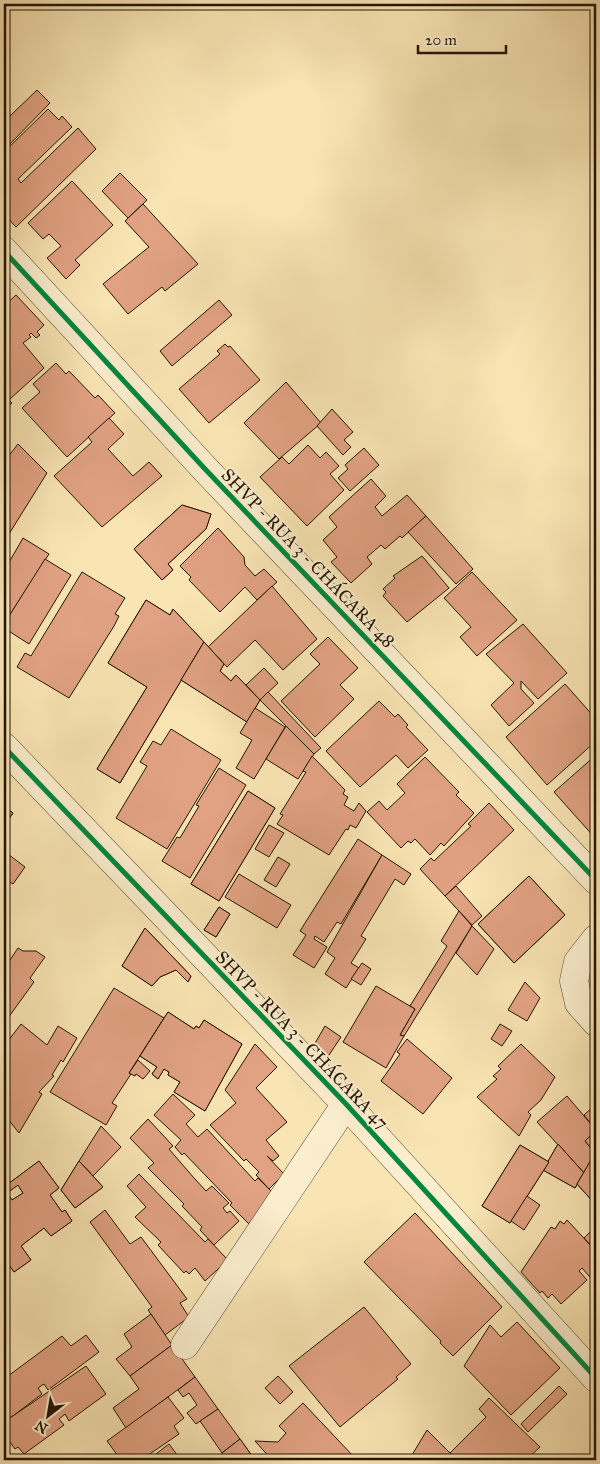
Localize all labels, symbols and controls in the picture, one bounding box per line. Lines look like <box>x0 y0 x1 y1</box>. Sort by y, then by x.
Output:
scale bar <box>418 22 505 54</box>
text: 20 m <box>425 31 457 49</box>
street label: SHVP - RUA 3 - CHÁCARA 48 <box>217 463 401 652</box>
street label: SHVP - RUA 3 - CHÁCARA 47 <box>211 945 394 1134</box>
north arrow <box>22 1392 72 1442</box>
text: N <box>32 1416 51 1437</box>

